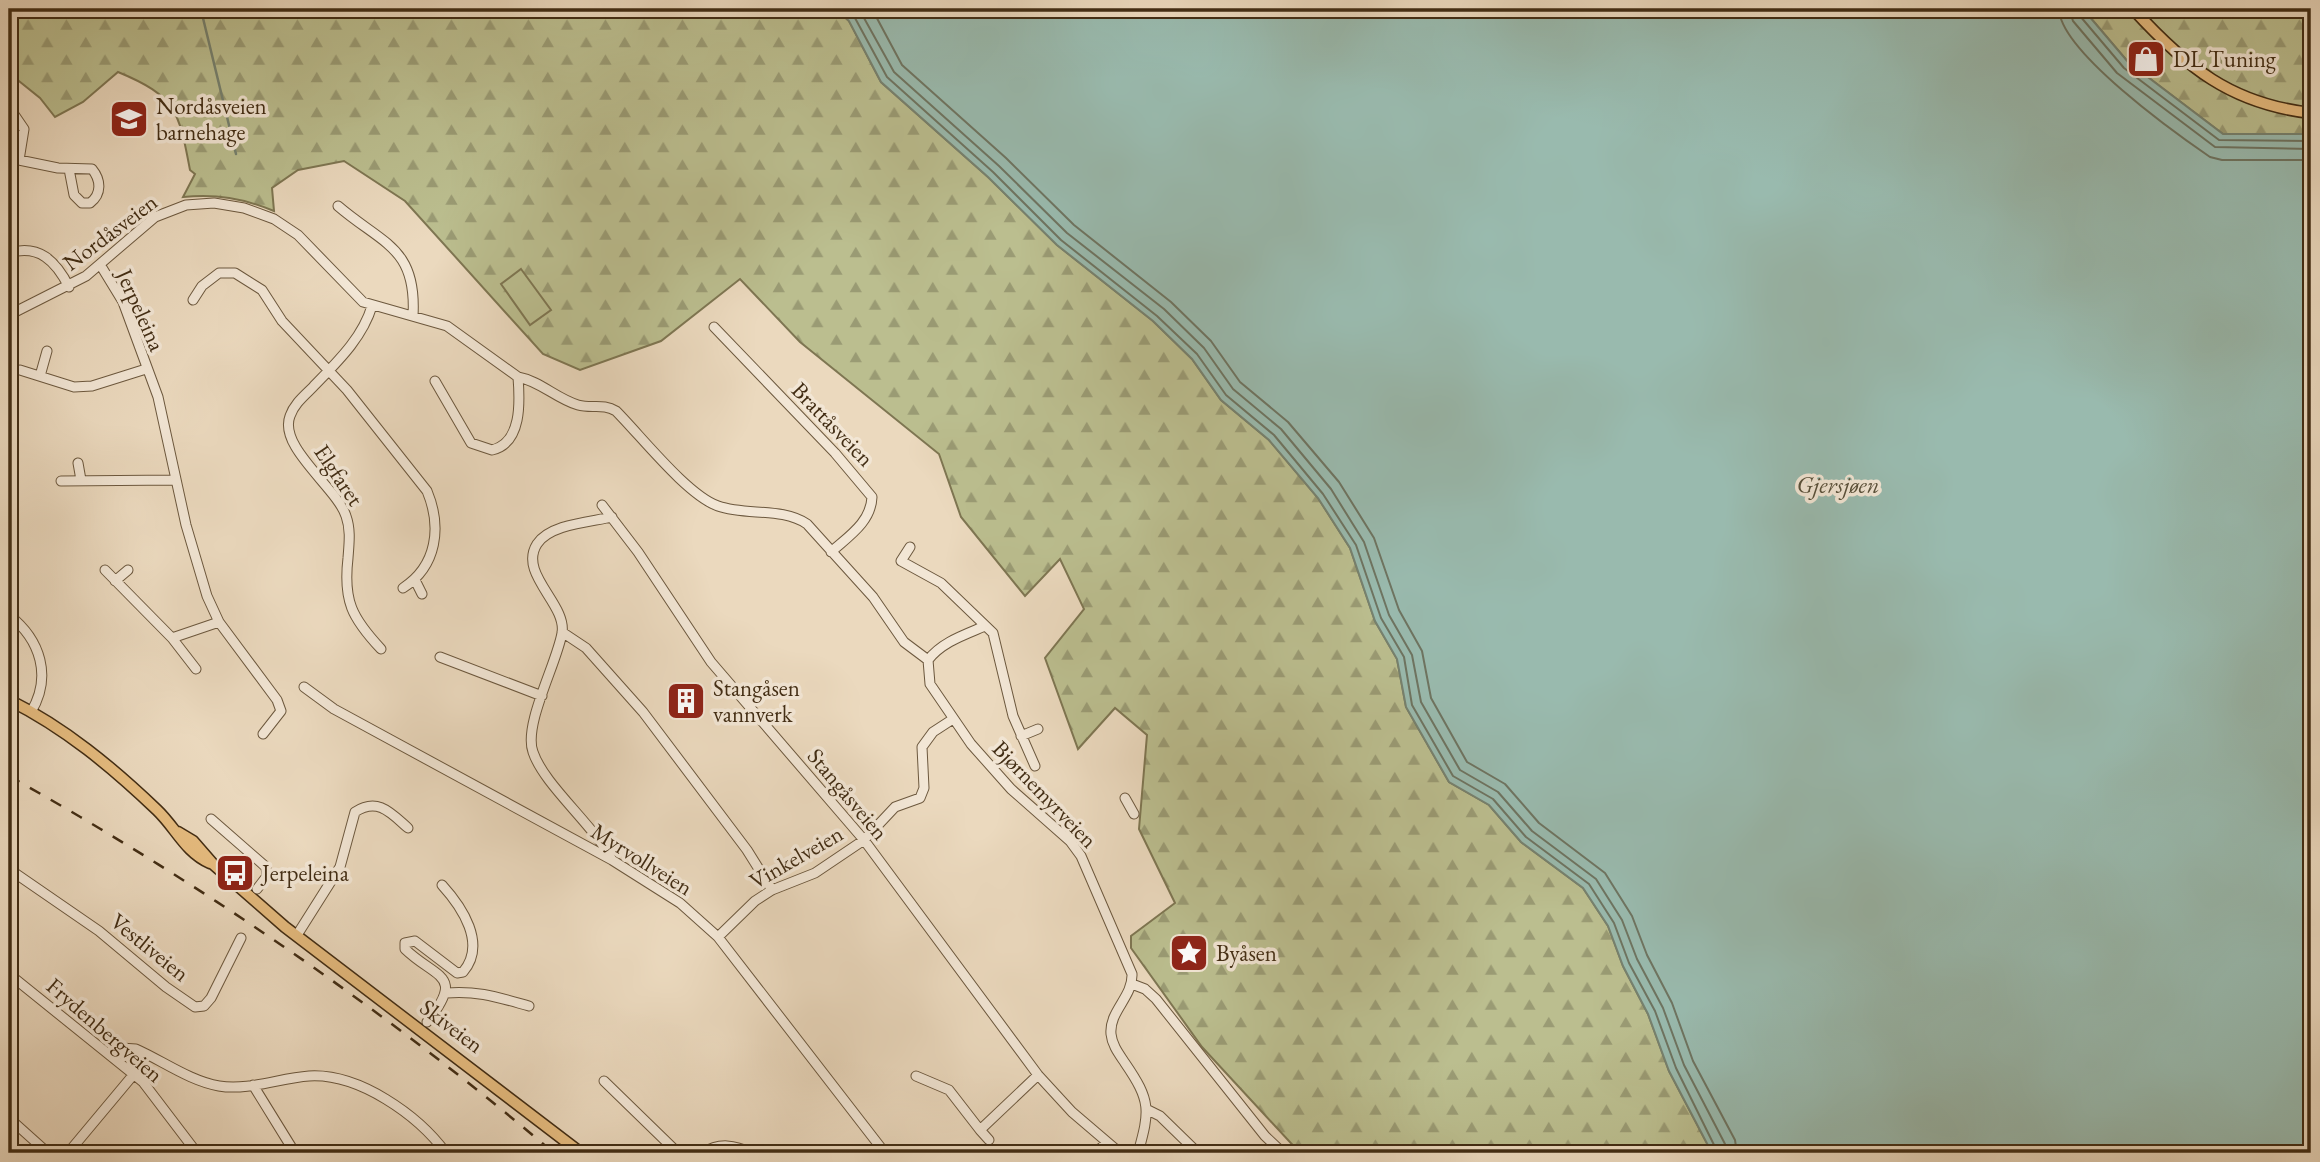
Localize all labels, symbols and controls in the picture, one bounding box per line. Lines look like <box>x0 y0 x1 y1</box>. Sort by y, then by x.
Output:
shop icon: DL Tuning <box>2125 38 2167 80</box>
place label: DL Tuning <box>2173 44 2277 74</box>
place label: Nordåsveien barnehage <box>156 91 267 147</box>
school or university icon: Nordåsveien barnehage <box>108 98 150 140</box>
street label: Nordåsveien <box>57 187 163 277</box>
street label: Jerpeleina <box>109 262 173 357</box>
street label: Brattåsveien <box>785 375 881 473</box>
street label: Elgfaret <box>307 438 371 512</box>
water label: Gjersjøen <box>1797 469 1879 500</box>
place label: Stangåsen vannverk <box>713 673 800 729</box>
building icon: Stangåsen vannverk <box>665 680 707 722</box>
street label: Bjørnemyrveien <box>986 734 1104 854</box>
street label: Stangåsveien <box>801 742 895 846</box>
street label: Myrvollveien <box>586 816 698 902</box>
street label: Vinkelveien <box>744 818 848 896</box>
bus stop icon: Jerpeleina <box>214 852 256 894</box>
place label: Jerpeleina <box>260 858 350 888</box>
street label: Vestliveien <box>104 906 196 988</box>
place icon: Byåsen <box>1168 932 1210 974</box>
place label: Byåsen <box>1216 938 1277 968</box>
street label: Frydenbergveien <box>40 971 170 1089</box>
street label: Skiveien <box>414 992 490 1060</box>

